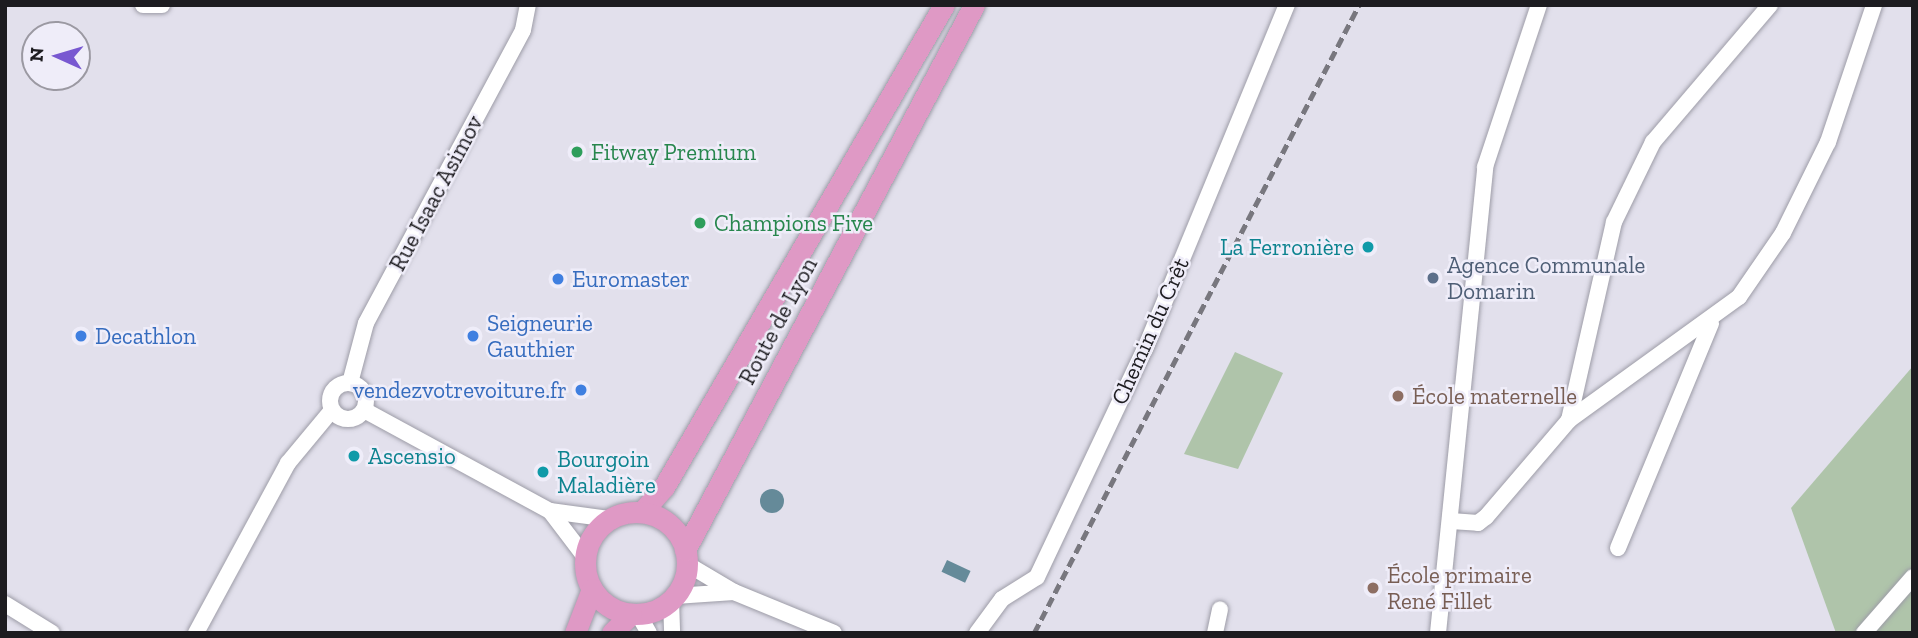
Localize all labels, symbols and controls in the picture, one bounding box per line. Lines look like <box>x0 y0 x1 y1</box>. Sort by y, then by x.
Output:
north arrow <box>21 21 91 91</box>
text: N <box>25 47 49 63</box>
street label: Rue Isaac Asimov <box>383 110 489 276</box>
place label: Fitway Premium <box>591 138 757 166</box>
marker: Fitway Premium <box>569 144 585 160</box>
place label: Champions Five <box>714 209 873 237</box>
marker: Champions Five <box>692 215 708 231</box>
place label: La Ferronière <box>1220 233 1354 261</box>
marker: La Ferronière <box>1360 239 1376 255</box>
place label: Agence Communale Domarin <box>1447 251 1645 305</box>
street label: Route de Lyon <box>733 253 823 389</box>
street label: Chemin du Crêt <box>1105 253 1195 409</box>
place label: Euromaster <box>572 265 690 293</box>
marker: Agence Communale Domarin <box>1425 270 1441 286</box>
marker: Euromaster <box>550 271 566 287</box>
place label: Seigneurie Gauthier <box>487 309 593 363</box>
place label: Decathlon <box>95 322 196 350</box>
marker: Decathlon <box>73 328 89 344</box>
marker: Seigneurie Gauthier <box>465 328 481 344</box>
place label: vendezvotrevoiture.fr <box>353 376 567 404</box>
marker: vendezvotrevoiture.fr <box>573 382 589 398</box>
place label: École maternelle <box>1412 382 1577 410</box>
marker: École maternelle <box>1390 388 1406 404</box>
place label: Ascensio <box>368 442 456 470</box>
place label: Bourgoin Maladière <box>557 445 656 499</box>
marker: Ascensio <box>346 448 362 464</box>
marker: Bourgoin Maladière <box>535 464 551 480</box>
place label: École primaire René Fillet <box>1387 561 1532 615</box>
marker: École primaire René Fillet <box>1365 580 1381 596</box>

